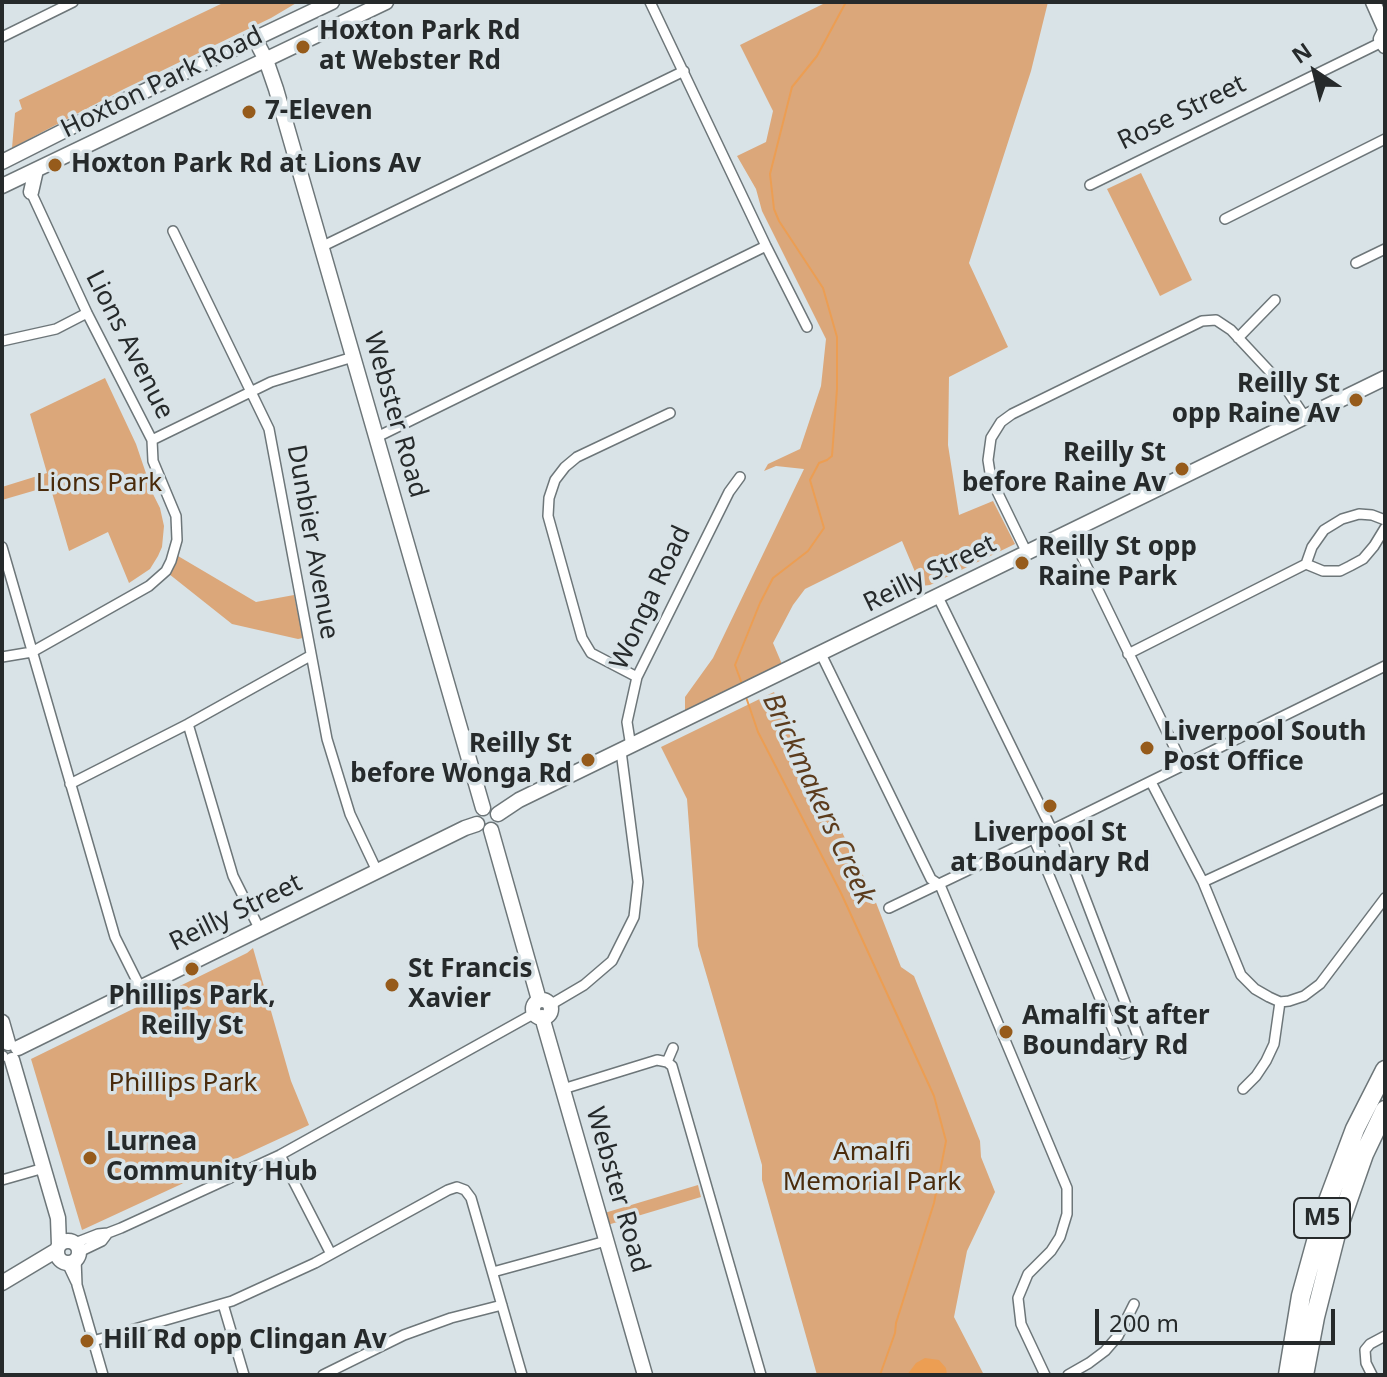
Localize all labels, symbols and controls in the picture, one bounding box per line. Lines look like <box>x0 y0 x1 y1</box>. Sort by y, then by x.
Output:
place label: Hoxton Park Rd at Webster Rd <box>319 16 521 78</box>
street label: Hoxton Park Road <box>56 21 268 145</box>
north arrow <box>1275 32 1355 112</box>
text: N <box>1285 35 1317 70</box>
marker: Hoxton Park Rd at Webster Rd <box>294 38 312 56</box>
street label: Rose Street <box>1113 69 1251 157</box>
place label: 7-Eleven <box>265 96 373 128</box>
marker: 7-Eleven <box>240 103 258 121</box>
place label: Hoxton Park Rd at Lions Av <box>71 149 421 181</box>
marker: Hoxton Park Rd at Lions Av <box>46 156 64 174</box>
street label: Lions Avenue <box>78 265 180 425</box>
street label: Webster Road <box>356 329 434 501</box>
place label: Reilly St opp Raine Av <box>1172 369 1340 430</box>
marker: Reilly St opp Raine Av <box>1347 391 1365 409</box>
place label: Reilly St before Raine Av <box>962 438 1166 500</box>
street label: Dunbier Avenue <box>280 442 344 642</box>
marker: Reilly St before Raine Av <box>1173 460 1191 478</box>
park label: Lions Park <box>36 468 162 500</box>
street label: Wonga Road <box>604 521 698 675</box>
street label: Reilly Street <box>859 529 1001 619</box>
place label: Reilly St opp Raine Park <box>1038 532 1197 594</box>
marker: Reilly St opp Raine Park <box>1013 554 1031 572</box>
water label: Brickmakers Creek <box>754 688 882 910</box>
place label: Liverpool South Post Office <box>1163 717 1366 778</box>
place label: Reilly St before Wonga Rd <box>350 729 572 790</box>
marker: Liverpool South Post Office <box>1138 739 1156 757</box>
marker: Reilly St before Wonga Rd <box>579 751 597 769</box>
marker: Liverpool St at Boundary Rd <box>1041 797 1059 815</box>
place label: Liverpool St at Boundary Rd <box>950 818 1150 880</box>
street label: Reilly Street <box>165 868 307 958</box>
place label: St Francis Xavier <box>408 954 532 1016</box>
marker: Phillips Park, Reilly St <box>183 960 201 978</box>
marker: St Francis Xavier <box>383 976 401 994</box>
place label: Phillips Park, Reilly St <box>108 981 276 1042</box>
place label: Amalfi St after Boundary Rd <box>1022 1001 1210 1062</box>
marker: Amalfi St after Boundary Rd <box>997 1023 1015 1041</box>
park label: Phillips Park <box>109 1068 257 1100</box>
street label: Webster Road <box>578 1104 656 1276</box>
place label: Lurnea Community Hub <box>106 1127 317 1188</box>
park label: Amalfi Memorial Park <box>783 1137 961 1198</box>
marker: Lurnea Community Hub <box>81 1149 99 1167</box>
road number: M5 <box>1294 1198 1350 1238</box>
scale bar <box>1099 1293 1339 1343</box>
text: 200 m <box>1109 1306 1179 1339</box>
place label: Hill Rd opp Clingan Av <box>103 1325 387 1357</box>
marker: Hill Rd opp Clingan Av <box>78 1332 96 1350</box>

